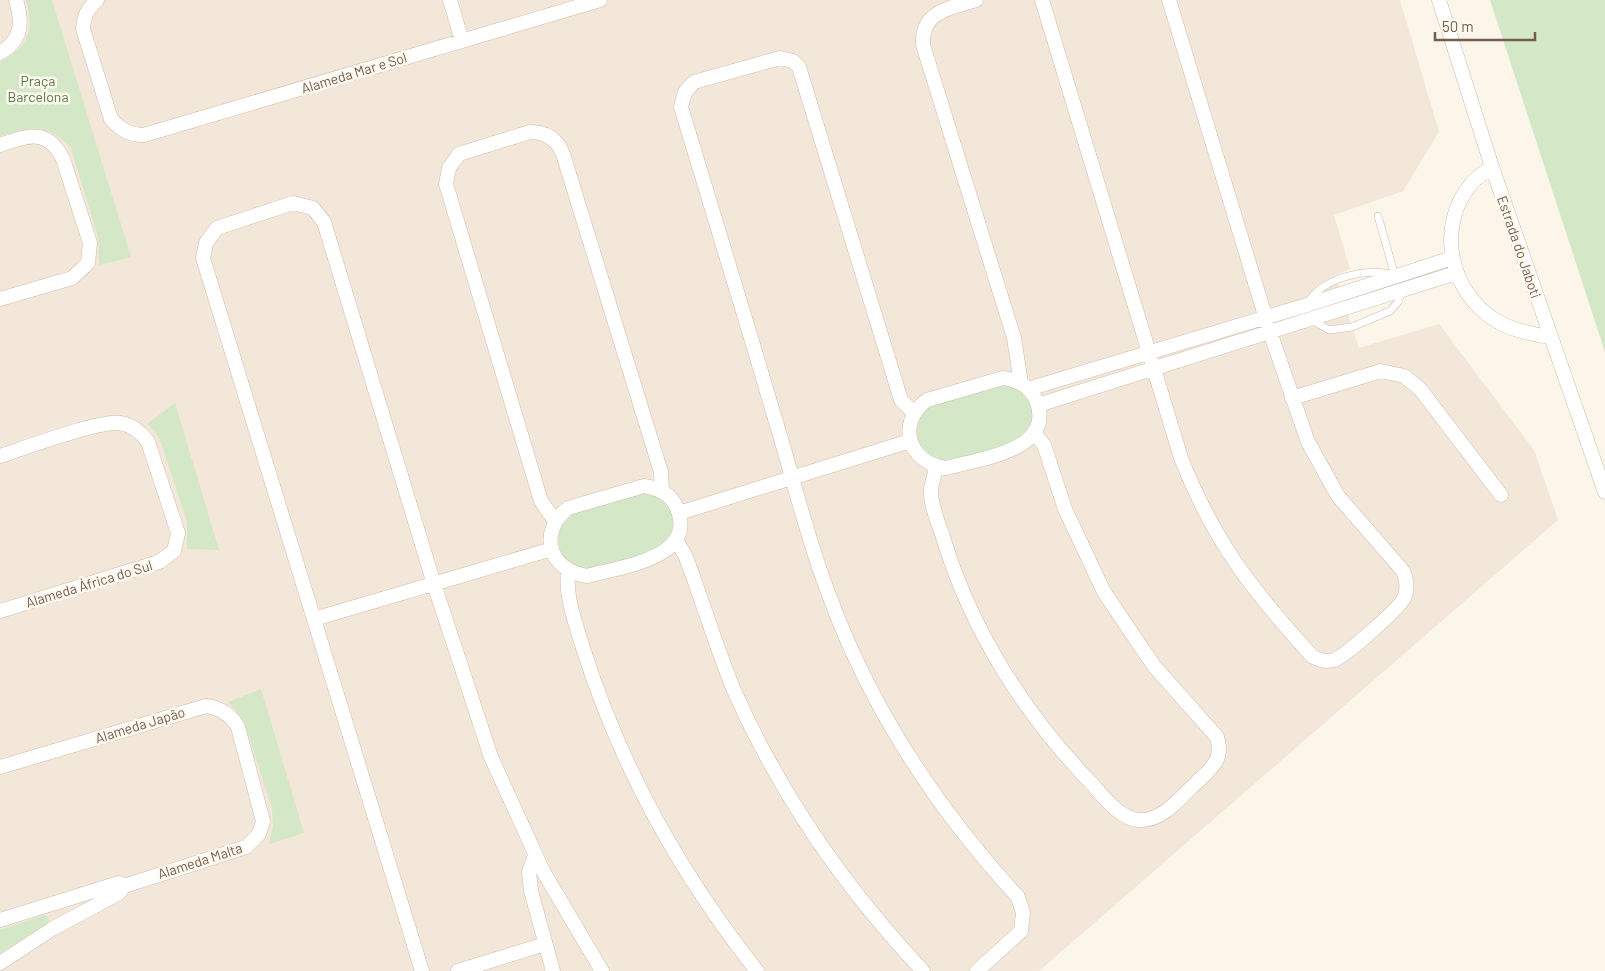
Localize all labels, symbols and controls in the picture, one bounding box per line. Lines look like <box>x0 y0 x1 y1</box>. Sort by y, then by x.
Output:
scale bar <box>1435 10 1535 42</box>
text: 50 m <box>1442 17 1474 35</box>
street label: Alameda Mar e Sol <box>299 48 409 97</box>
park label: Praça Barcelona <box>7 72 69 105</box>
street label: Estrada do Jaboti <box>1494 193 1545 300</box>
street label: Alameda África do Sul <box>23 556 154 611</box>
street label: Alameda Japão <box>93 703 187 746</box>
street label: Alameda Malta <box>155 839 244 882</box>

